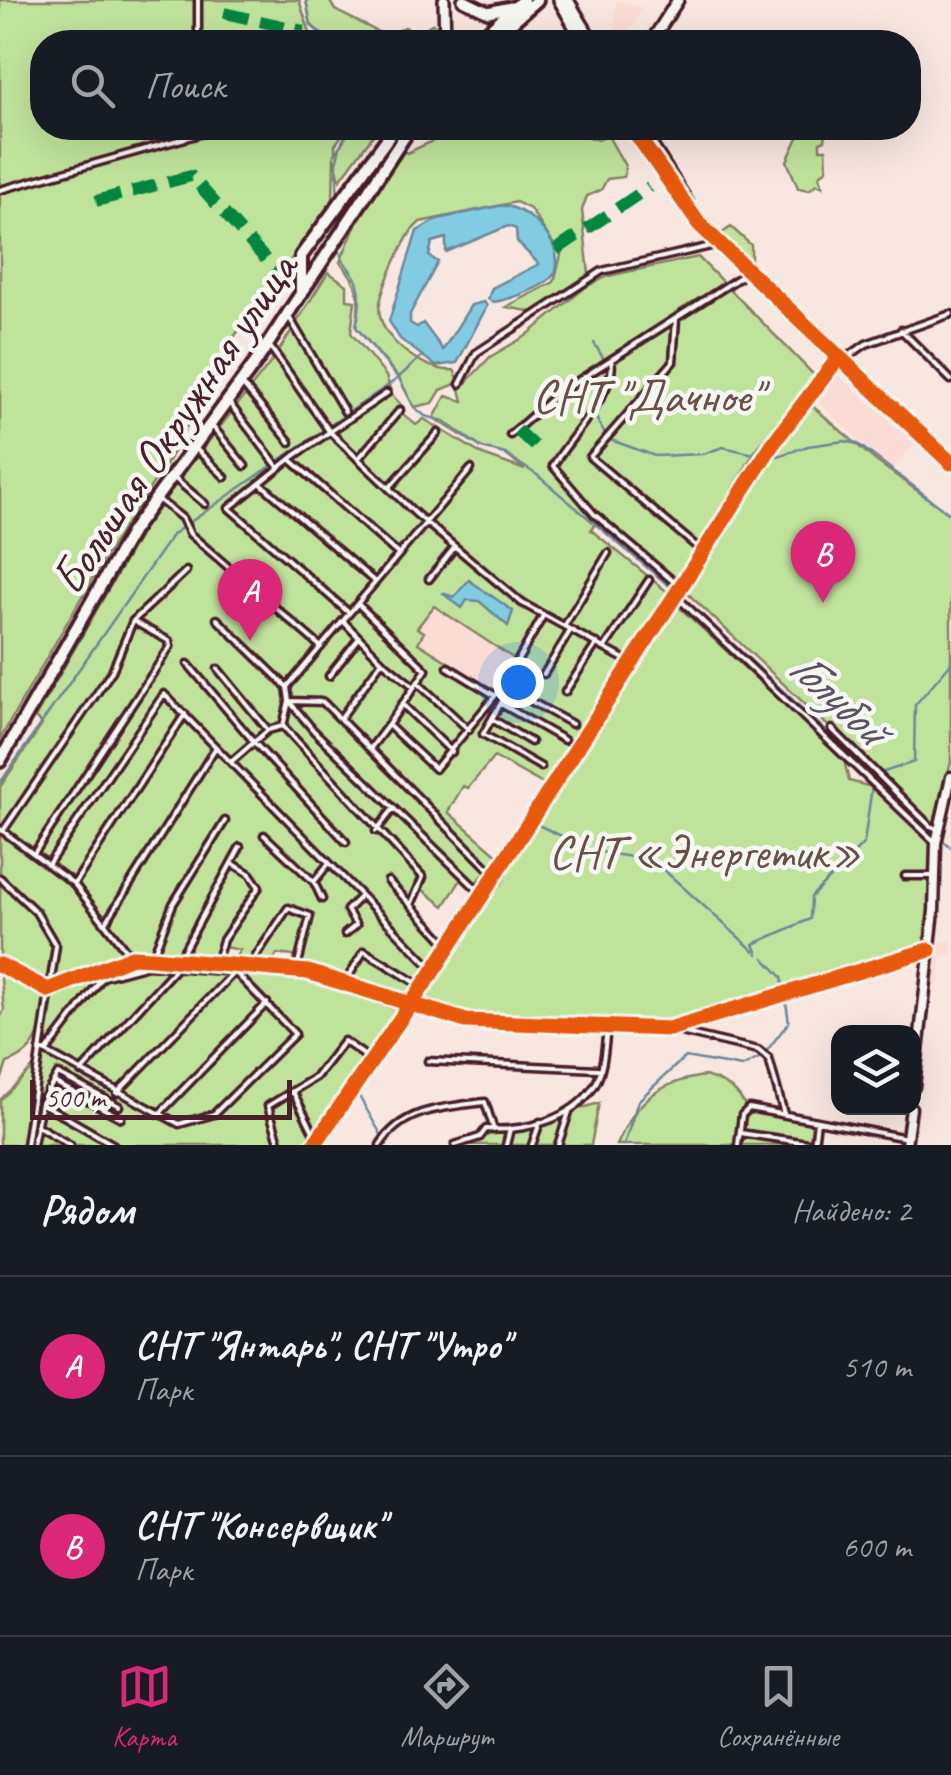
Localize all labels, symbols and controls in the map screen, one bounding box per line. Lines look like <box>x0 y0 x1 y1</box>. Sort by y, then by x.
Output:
search box <box>30 30 921 140</box>
icon: search <box>65 58 120 113</box>
text: Поиск <box>145 62 225 109</box>
street label: Большая Окружная улица <box>37 238 313 606</box>
park label: СНТ "Дачное" <box>533 366 771 426</box>
pin: B <box>790 520 856 603</box>
pin: A <box>218 558 282 641</box>
water label: Голубой <box>776 636 908 765</box>
your location <box>493 657 544 708</box>
park label: СНТ «Энергетик» <box>549 822 861 882</box>
map controls <box>831 1025 921 1115</box>
button: layers <box>831 1025 921 1115</box>
scale bar <box>30 1075 292 1120</box>
text: 500 m <box>45 1080 105 1115</box>
text: Рядом <box>40 1184 134 1237</box>
text: Найдено: 2 <box>792 1190 911 1231</box>
text: СНТ "Янтарь", СНТ "Утро" <box>135 1322 509 1369</box>
text: A <box>64 1346 81 1387</box>
text: 510 m <box>842 1346 911 1387</box>
text: Парк <box>135 1369 192 1410</box>
text: СНТ "Консервщик" <box>135 1502 385 1549</box>
text: B <box>64 1526 81 1567</box>
text: 600 m <box>842 1526 911 1567</box>
text: Парк <box>135 1549 192 1590</box>
tab: Карта <box>112 1659 176 1754</box>
tab: Маршрут <box>401 1659 493 1754</box>
tab: Сохранённые <box>717 1659 839 1754</box>

